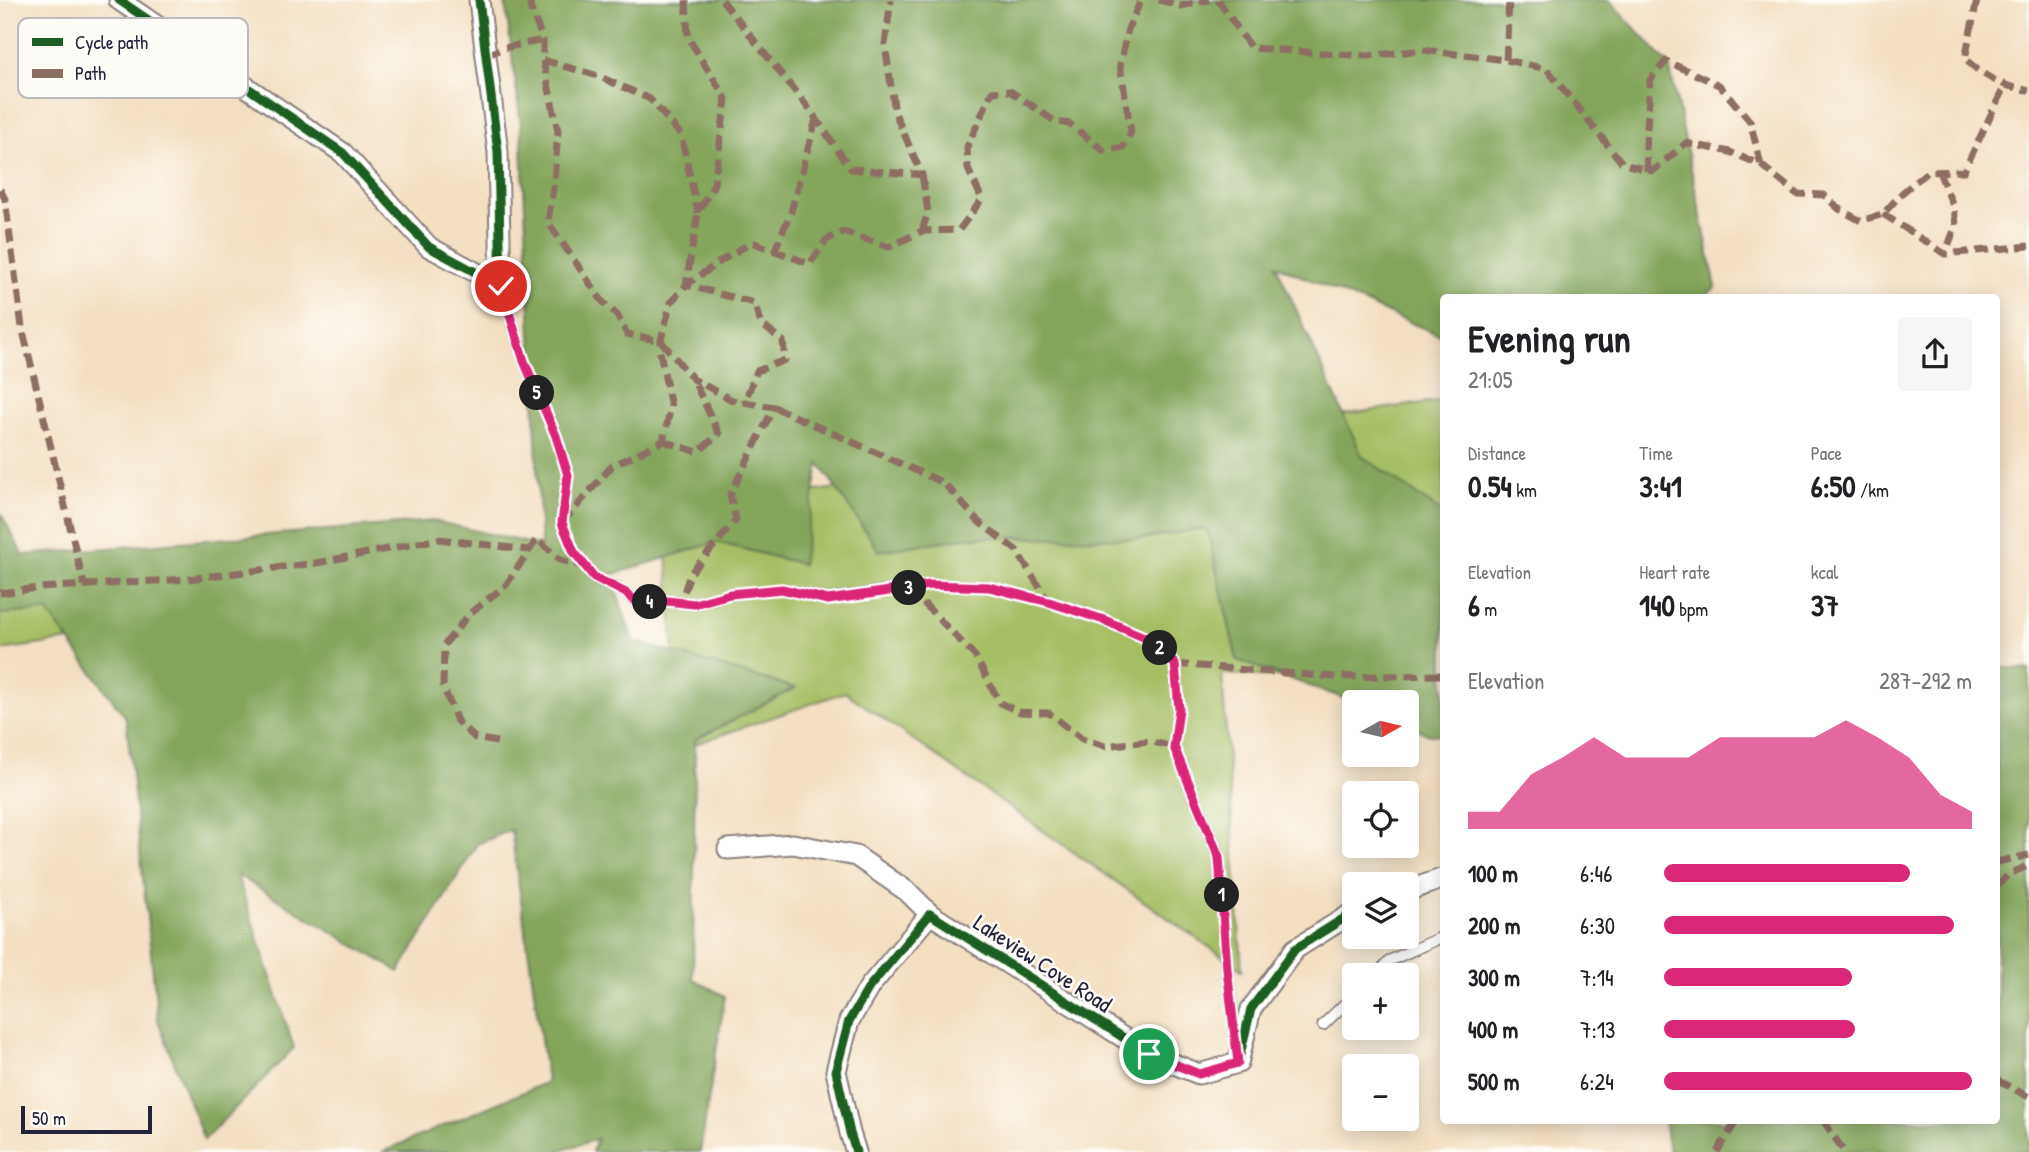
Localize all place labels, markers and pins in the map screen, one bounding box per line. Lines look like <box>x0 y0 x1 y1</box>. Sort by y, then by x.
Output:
pin <box>471 256 531 316</box>
pin: 5 <box>520 376 554 410</box>
pin: 3 <box>892 570 926 606</box>
pin: 4 <box>632 584 668 620</box>
pin: 2 <box>1142 630 1178 666</box>
pin: 1 <box>1204 878 1240 912</box>
pin <box>1119 1024 1179 1084</box>

